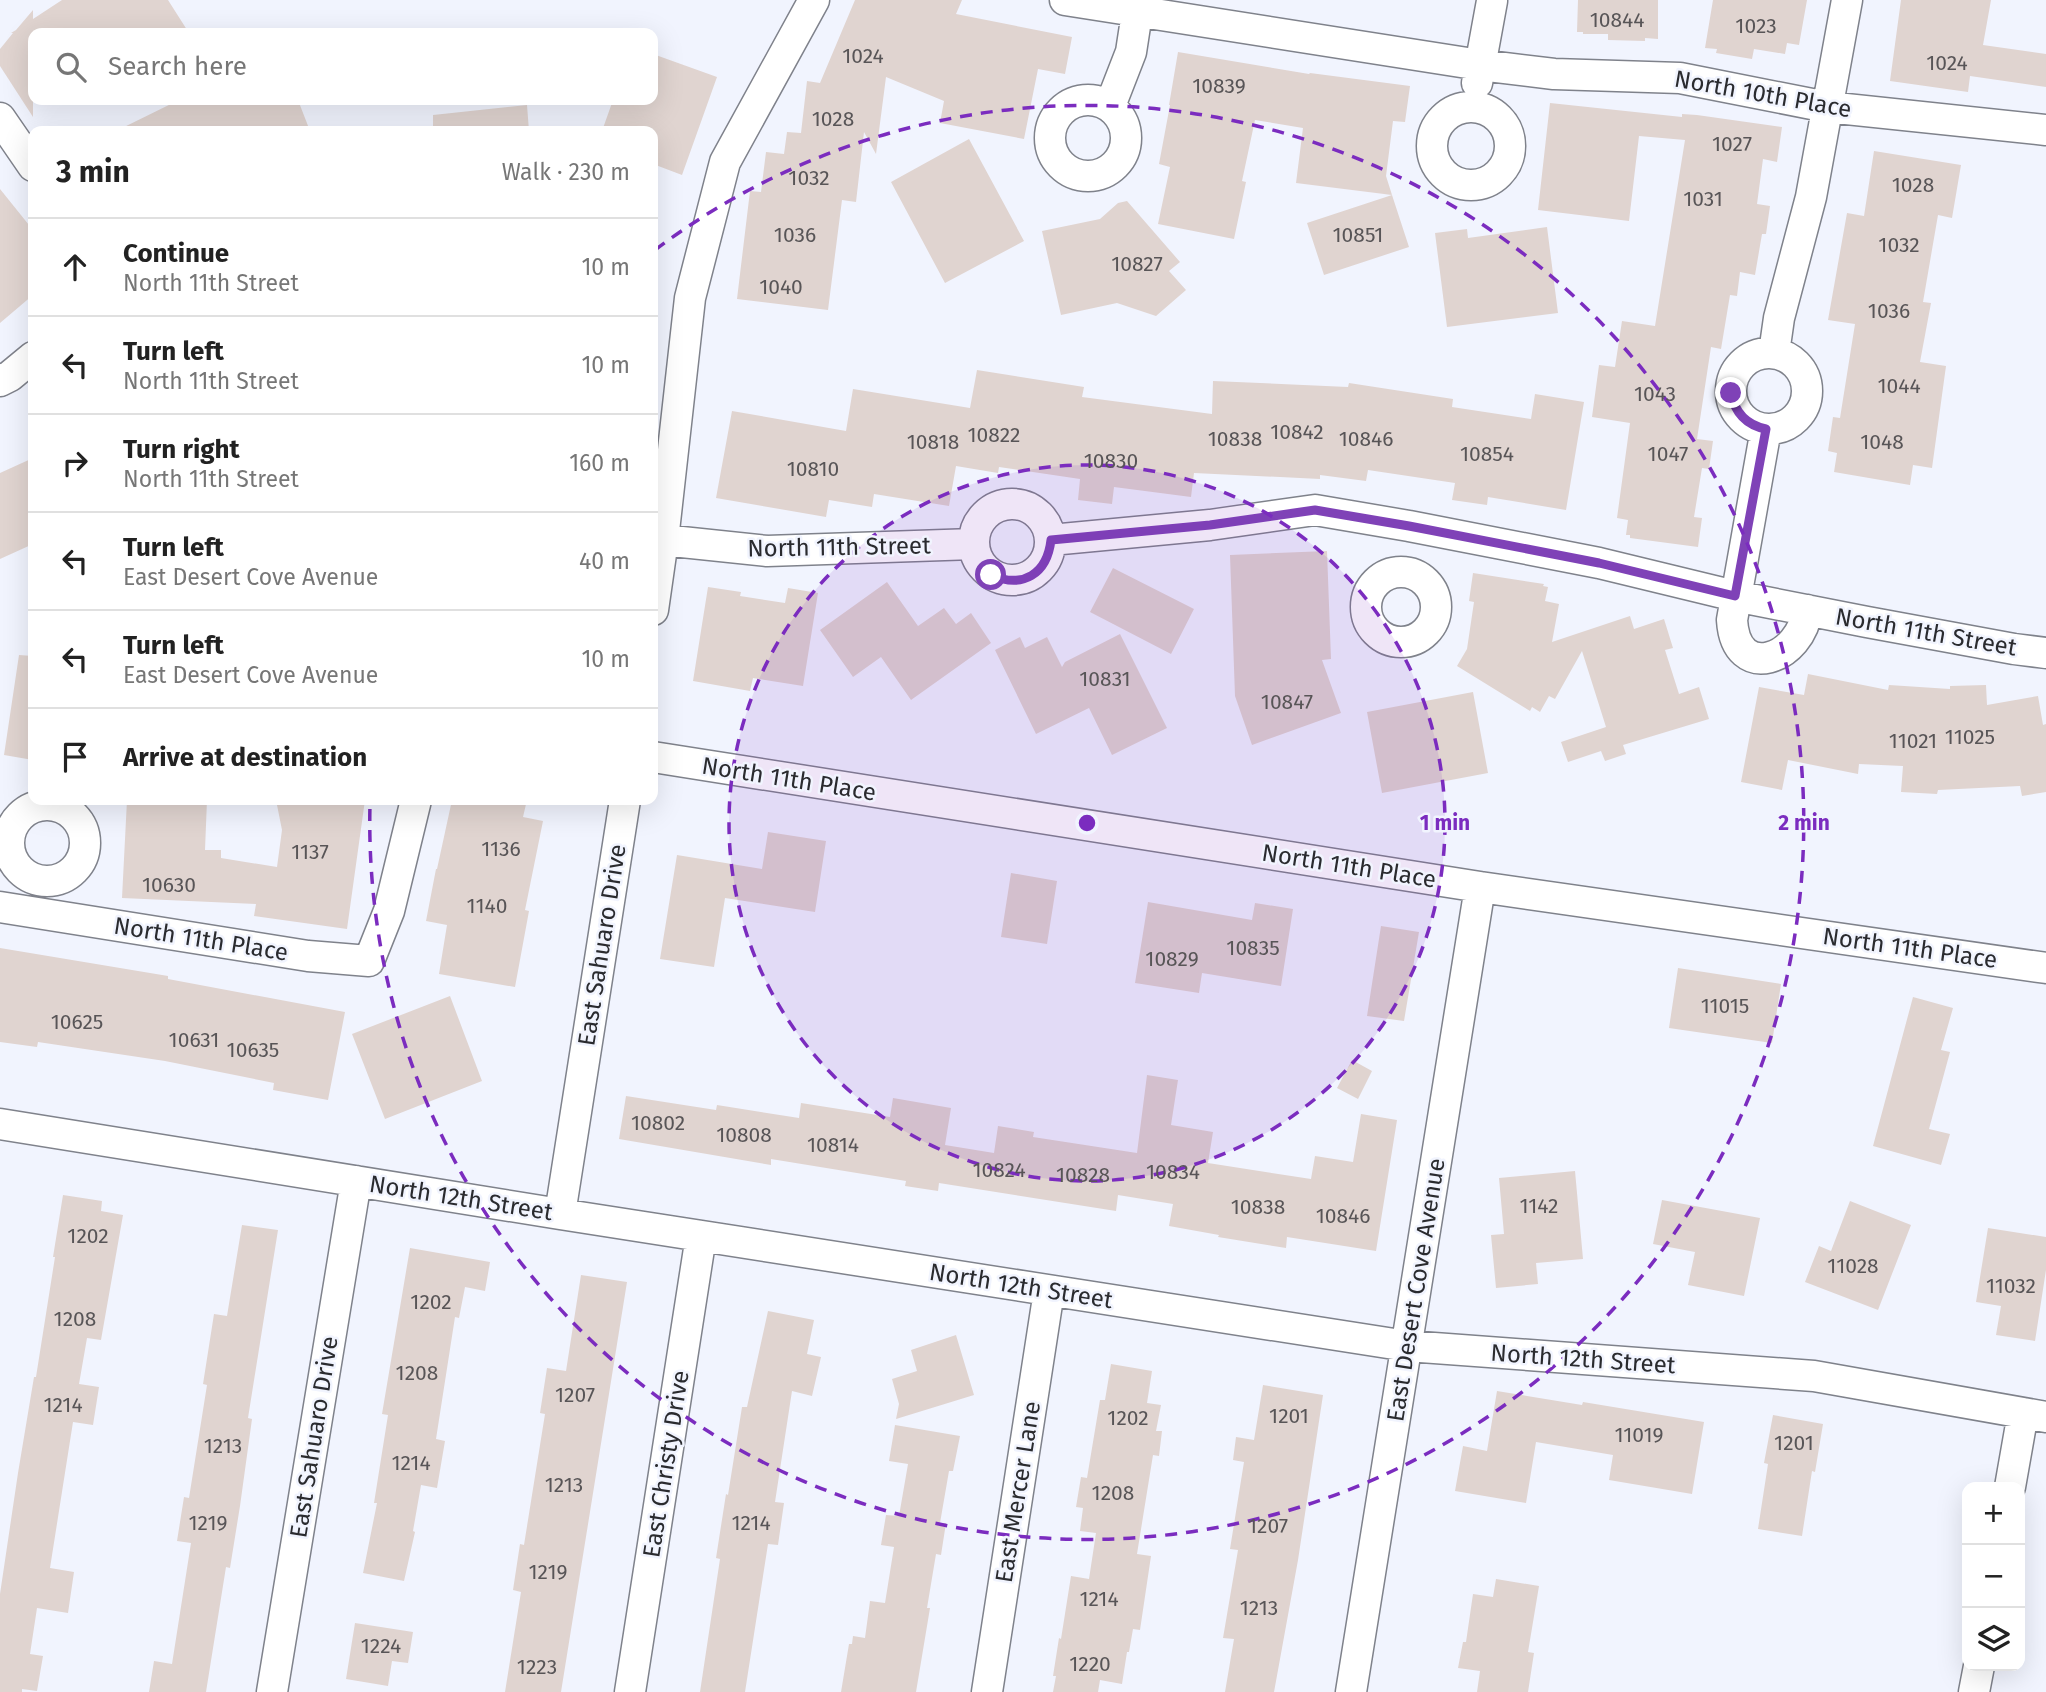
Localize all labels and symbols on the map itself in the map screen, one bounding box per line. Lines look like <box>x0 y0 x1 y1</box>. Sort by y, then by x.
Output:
house number: 10844 <box>1590 7 1644 33</box>
house number: 1023 <box>1735 13 1777 39</box>
house number: 1024 <box>842 43 884 69</box>
house number: 1024 <box>1926 50 1968 76</box>
street label: North 10th Place <box>1672 65 1854 123</box>
house number: 10839 <box>1192 73 1246 99</box>
house number: 1028 <box>812 106 854 132</box>
house number: 1027 <box>1712 131 1752 157</box>
house number: 1032 <box>788 165 830 191</box>
house number: 1028 <box>1892 172 1934 198</box>
house number: 1031 <box>1683 186 1723 212</box>
house number: 1036 <box>774 222 816 248</box>
house number: 10851 <box>1333 222 1383 248</box>
house number: 1032 <box>1878 232 1920 258</box>
house number: 10827 <box>1111 251 1163 277</box>
house number: 1040 <box>759 274 803 300</box>
house number: 1036 <box>1868 298 1910 324</box>
house number: 1044 <box>1877 373 1921 399</box>
route end <box>1715 377 1746 408</box>
house number: 1043 <box>1634 381 1676 407</box>
house number: 10842 <box>1270 419 1324 445</box>
house number: 10822 <box>968 422 1020 448</box>
house number: 10838 <box>1208 426 1262 452</box>
house number: 10846 <box>1339 426 1393 452</box>
house number: 10818 <box>907 429 959 455</box>
house number: 1048 <box>1860 429 1904 455</box>
house number: 10854 <box>1460 441 1514 467</box>
house number: 1047 <box>1648 441 1688 467</box>
house number: 10830 <box>1084 448 1138 474</box>
house number: 10810 <box>787 456 839 482</box>
street label: North 11th Street <box>747 531 931 563</box>
route start <box>975 559 1006 590</box>
street label: North 11th Street <box>1833 602 2019 662</box>
house number: 10831 <box>1079 666 1131 692</box>
house number: 10847 <box>1261 689 1313 715</box>
house number: 11025 <box>1945 724 1995 750</box>
house number: 11021 <box>1889 728 1937 754</box>
street label: North 11th Place <box>700 751 878 807</box>
text: 1 min <box>1420 810 1470 836</box>
text: 2 min <box>1778 810 1830 836</box>
centre of rings <box>1075 811 1099 835</box>
house number: 1136 <box>481 836 521 862</box>
street label: North 11th Place <box>1260 838 1438 894</box>
house number: 1137 <box>291 839 329 865</box>
street label: East Sahuaro Drive <box>572 842 632 1048</box>
house number: 10630 <box>142 872 196 898</box>
house number: 1140 <box>467 893 507 919</box>
street label: North 11th Place <box>112 911 290 967</box>
street label: North 11th Place <box>1821 922 1999 974</box>
house number: 10835 <box>1226 935 1280 961</box>
house number: 10829 <box>1145 946 1199 972</box>
house number: 11015 <box>1701 993 1749 1019</box>
house number: 10625 <box>51 1009 103 1035</box>
house number: 10631 <box>169 1027 219 1053</box>
house number: 10635 <box>227 1037 279 1063</box>
house number: 10802 <box>631 1110 685 1136</box>
house number: 10808 <box>716 1122 772 1148</box>
house number: 10814 <box>807 1132 859 1158</box>
street label: East Desert Cove Avenue <box>1381 1156 1451 1424</box>
house number: 10824 <box>972 1157 1026 1183</box>
house number: 10834 <box>1146 1159 1200 1185</box>
house number: 10828 <box>1056 1162 1110 1188</box>
street label: North 12th Street <box>367 1170 555 1226</box>
house number: 1142 <box>1519 1193 1559 1219</box>
house number: 10838 <box>1231 1194 1285 1220</box>
house number: 10846 <box>1316 1203 1370 1229</box>
house number: 1202 <box>67 1223 109 1249</box>
house number: 11028 <box>1827 1253 1879 1279</box>
street label: North 12th Street <box>927 1258 1115 1314</box>
house number: 11032 <box>1986 1273 2036 1299</box>
house number: 1202 <box>410 1289 452 1315</box>
house number: 1208 <box>54 1306 96 1332</box>
street label: East Sahuaro Drive <box>284 1334 344 1540</box>
street label: North 12th Street <box>1490 1339 1677 1379</box>
house number: 1208 <box>396 1360 438 1386</box>
street label: East Christy Drive <box>637 1368 695 1560</box>
house number: 1207 <box>555 1382 595 1408</box>
house number: 1214 <box>43 1392 83 1418</box>
street label: East Mercer Lane <box>990 1399 1046 1585</box>
house number: 1201 <box>1269 1403 1309 1429</box>
house number: 1202 <box>1107 1405 1149 1431</box>
house number: 11019 <box>1614 1422 1664 1448</box>
house number: 1201 <box>1774 1430 1814 1456</box>
house number: 1213 <box>204 1433 242 1459</box>
house number: 1214 <box>391 1450 431 1476</box>
house number: 1213 <box>545 1472 583 1498</box>
house number: 1208 <box>1092 1480 1134 1506</box>
house number: 1219 <box>188 1510 228 1536</box>
house number: 1214 <box>731 1510 771 1536</box>
house number: 1207 <box>1248 1513 1288 1539</box>
house number: 1219 <box>528 1559 568 1585</box>
house number: 1214 <box>1079 1586 1119 1612</box>
house number: 1213 <box>1240 1595 1278 1621</box>
house number: 1224 <box>361 1633 401 1659</box>
house number: 1220 <box>1069 1651 1111 1677</box>
house number: 1223 <box>517 1654 557 1680</box>

